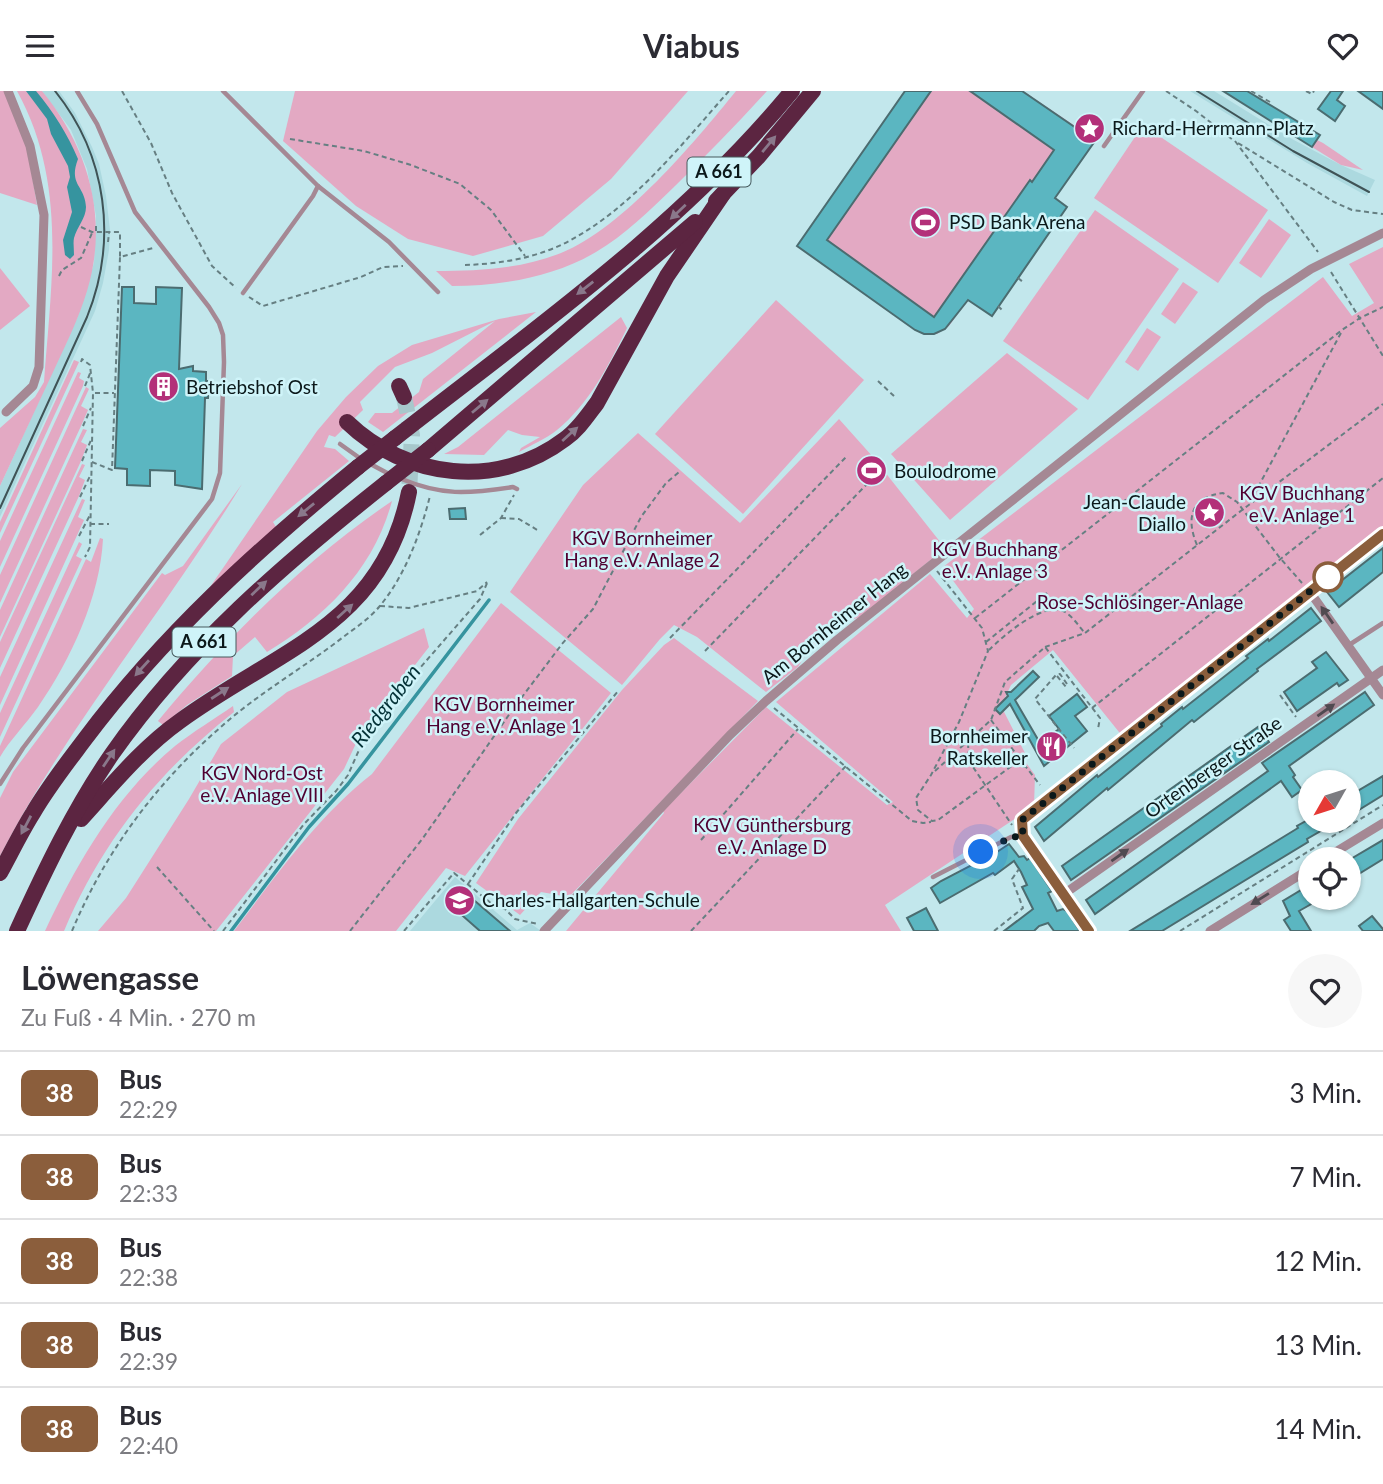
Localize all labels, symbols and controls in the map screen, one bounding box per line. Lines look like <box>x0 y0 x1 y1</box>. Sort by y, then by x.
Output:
text: Viabus <box>643 26 740 65</box>
icon: menu <box>21 27 59 65</box>
icon: heart <box>1324 27 1362 65</box>
place icon: Richard-Herrmann-Platz <box>1072 111 1106 145</box>
place label: Richard-Herrmann-Platz <box>1112 116 1314 139</box>
one-way arrow <box>761 135 776 152</box>
road number: A 661 <box>688 157 750 187</box>
one-way arrow <box>670 203 687 219</box>
sports icon: PSD Bank Arena <box>909 205 943 239</box>
place label: PSD Bank Arena <box>949 210 1086 233</box>
one-way arrow <box>577 280 595 295</box>
building icon: Betriebshof Ost <box>146 370 180 404</box>
place label: Betriebshof Ost <box>186 375 318 398</box>
one-way arrow <box>471 399 488 414</box>
one-way arrow <box>561 427 578 442</box>
sports icon: Boulodrome <box>854 454 888 488</box>
place label: Boulodrome <box>894 459 996 482</box>
park label: KGV Buchhang e.V. Anlage 1 <box>1239 481 1365 526</box>
place label: Jean-Claude Diallo <box>1083 490 1186 535</box>
place icon: Jean-Claude Diallo <box>1192 496 1226 530</box>
one-way arrow <box>297 503 315 518</box>
park label: KGV Bornheimer Hang e.V. Anlage 2 <box>564 526 720 571</box>
park label: KGV Buchhang e.V. Anlage 3 <box>932 537 1058 582</box>
street label: Am Bornheimer Hang <box>756 557 911 688</box>
unlabelled marker <box>1313 562 1343 592</box>
one-way arrow <box>250 580 268 596</box>
park label: Rose-Schlösinger-Anlage <box>1037 590 1243 613</box>
one-way arrow <box>336 603 354 619</box>
one-way arrow <box>1320 606 1334 624</box>
road number: A 661 <box>172 627 235 657</box>
one-way arrow <box>134 659 150 677</box>
water label: Riedgraben <box>345 659 425 751</box>
one-way arrow <box>211 686 229 700</box>
park label: KGV Bornheimer Hang e.V. Anlage 1 <box>426 692 582 737</box>
one-way arrow <box>1317 703 1335 717</box>
street label: Ortenberger Straße <box>1140 711 1286 822</box>
place label: Bornheimer Ratskeller <box>930 724 1028 769</box>
restaurant icon: Bornheimer Ratskeller <box>1034 730 1068 764</box>
one-way arrow <box>103 749 116 768</box>
park label: KGV Nord-Ost e.V. Anlage VIII <box>200 761 324 806</box>
north arrow <box>1298 770 1362 833</box>
map controls <box>1298 770 1361 910</box>
park label: KGV Günthersburg e.V. Anlage D <box>693 813 851 858</box>
one-way arrow <box>20 816 32 835</box>
your location <box>963 834 998 869</box>
button: locate <box>1298 847 1361 910</box>
one-way arrow <box>1111 848 1129 862</box>
school or university icon: Charles-Hallgarten-Schule <box>442 883 476 917</box>
place label: Charles-Hallgarten-Schule <box>482 888 700 911</box>
one-way arrow <box>1251 893 1270 906</box>
button: heart <box>1288 954 1362 1028</box>
text: Löwengasse <box>21 957 199 997</box>
text: Zu Fuß · 4 Min. · 270 m <box>21 1003 256 1031</box>
text: Bus <box>119 1063 162 1095</box>
text: 3 Min. <box>1289 1077 1362 1109</box>
text: 38 <box>46 1078 73 1107</box>
text: 22:29 <box>119 1095 178 1123</box>
text: Bus <box>119 1147 162 1179</box>
text: 7 Min. <box>1289 1161 1362 1193</box>
text: 38 <box>46 1162 73 1191</box>
text: 22:33 <box>119 1179 178 1207</box>
text: Bus <box>119 1231 162 1263</box>
text: 12 Min. <box>1274 1245 1362 1277</box>
text: 38 <box>46 1246 73 1275</box>
text: 22:38 <box>119 1263 178 1291</box>
text: Bus <box>119 1315 162 1347</box>
text: 13 Min. <box>1274 1329 1362 1361</box>
text: 38 <box>46 1330 73 1359</box>
text: 22:39 <box>119 1347 178 1375</box>
text: Bus <box>119 1399 162 1431</box>
text: 14 Min. <box>1274 1413 1362 1445</box>
text: 38 <box>46 1414 73 1443</box>
text: 22:40 <box>119 1431 178 1459</box>

